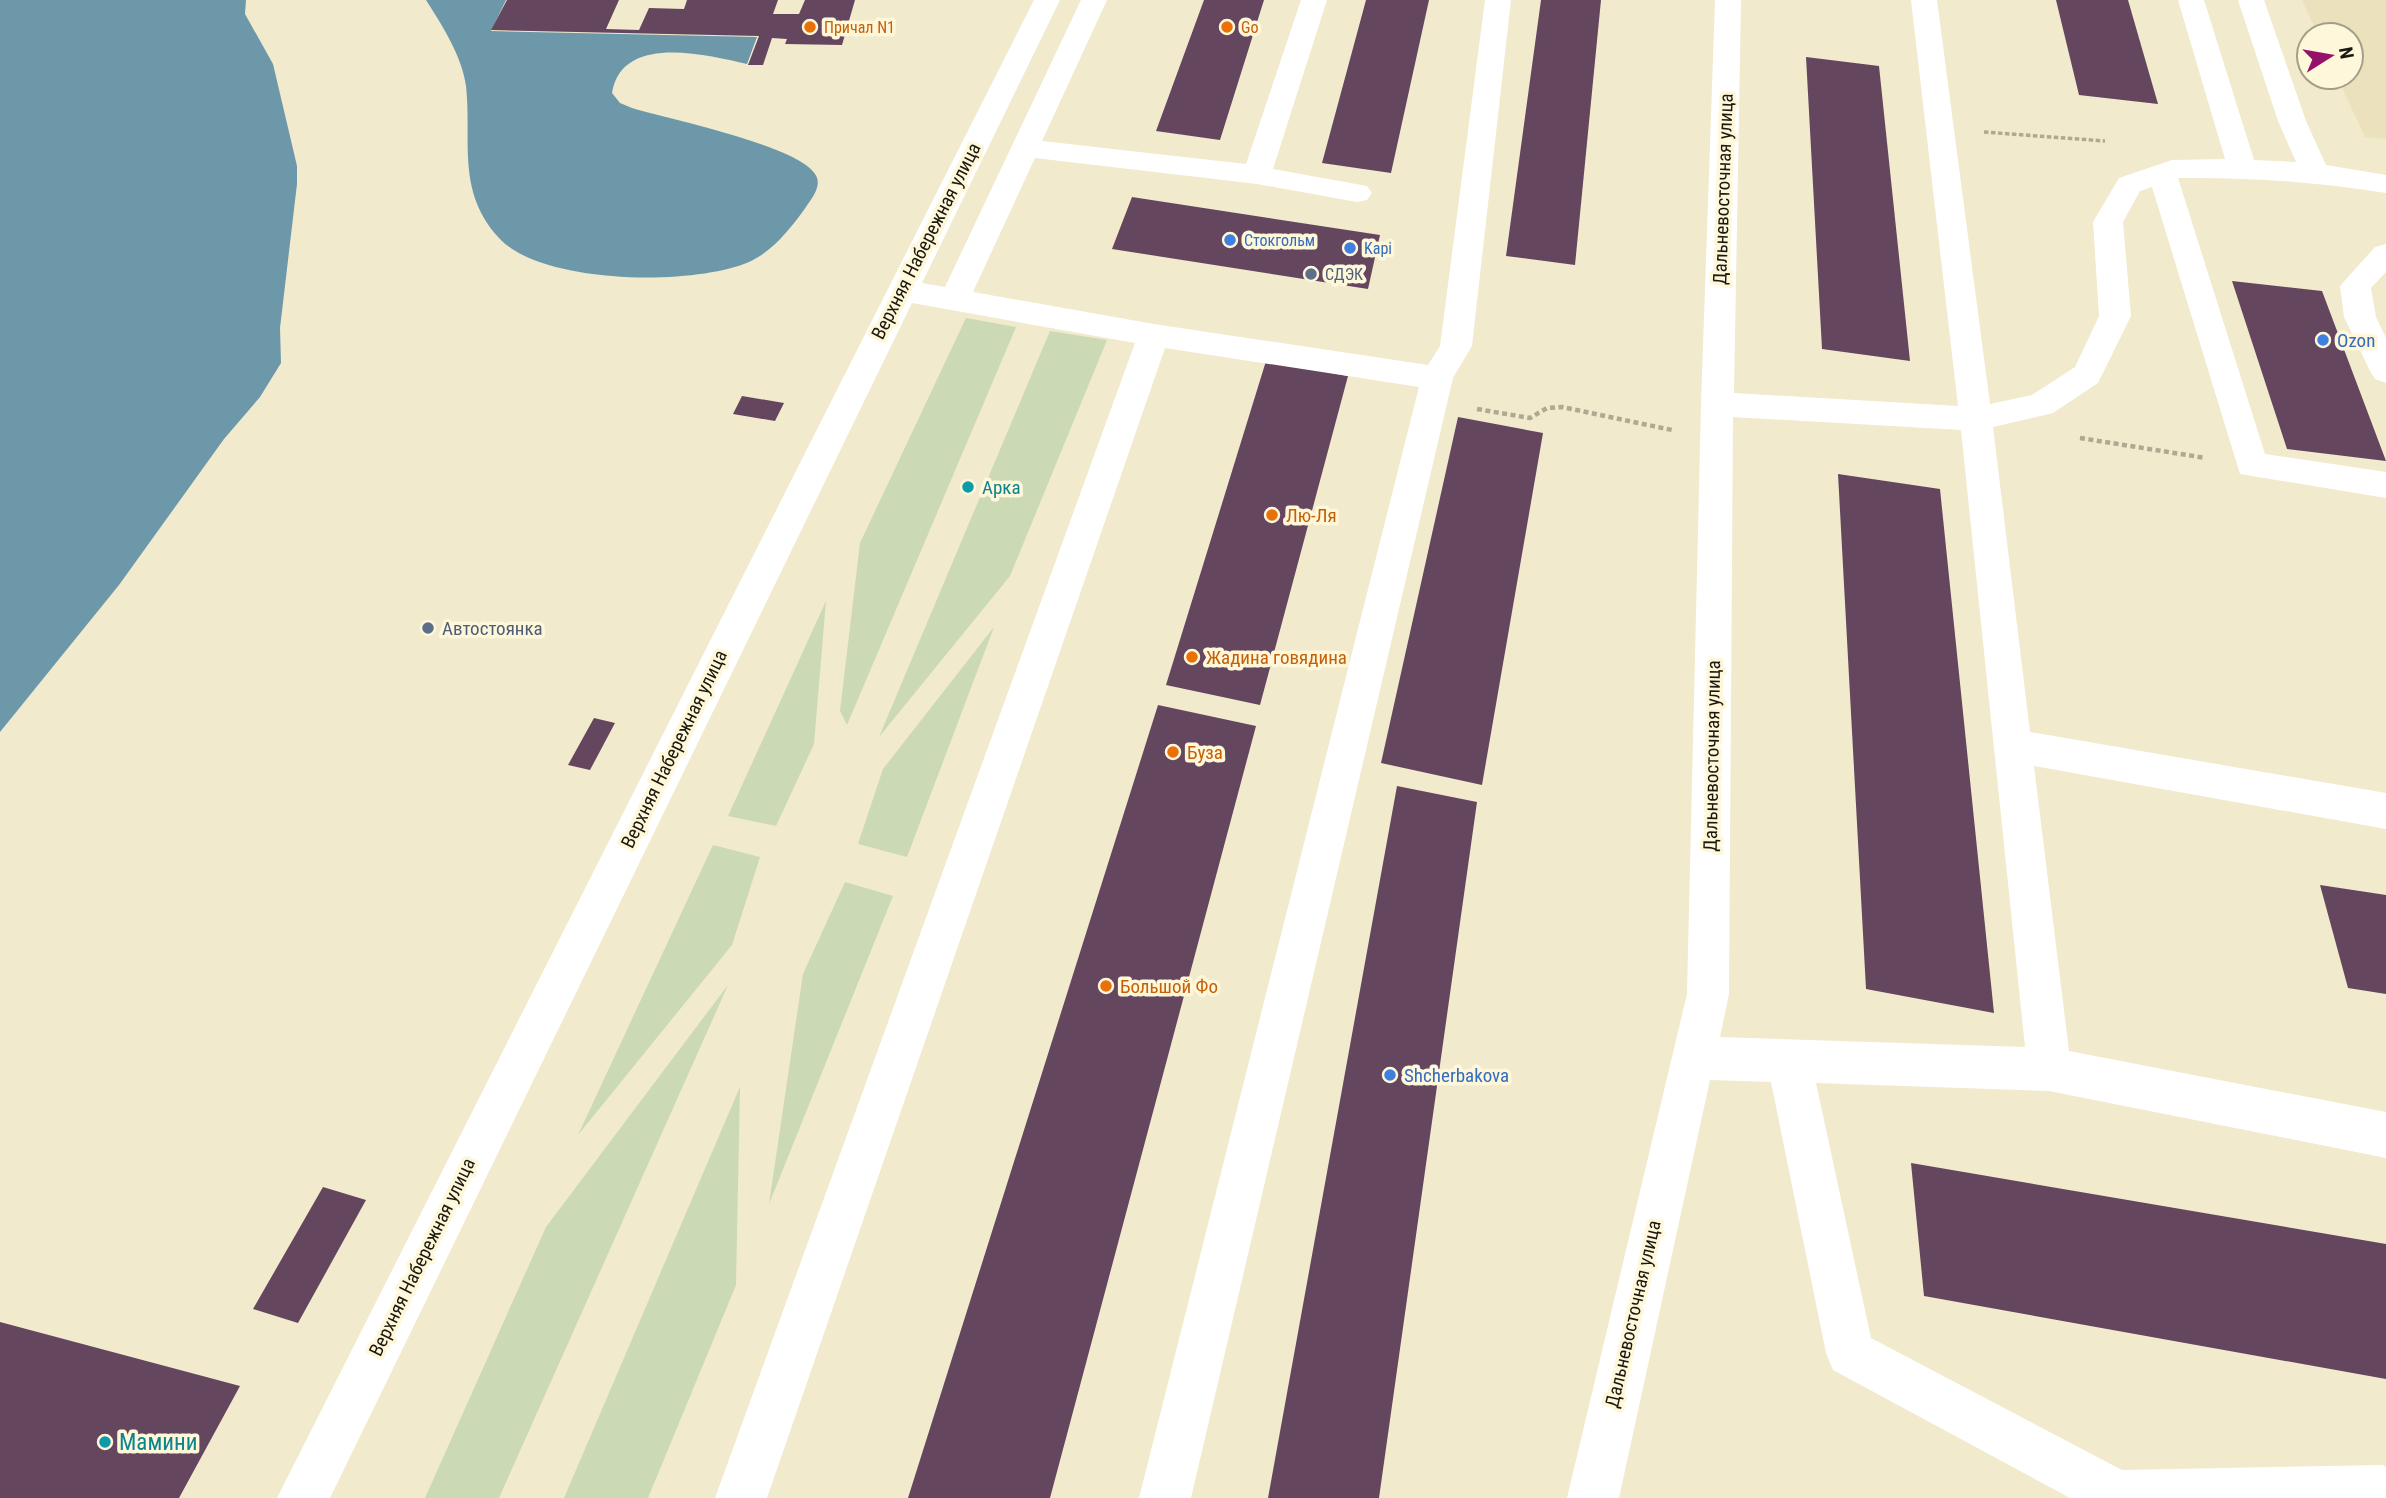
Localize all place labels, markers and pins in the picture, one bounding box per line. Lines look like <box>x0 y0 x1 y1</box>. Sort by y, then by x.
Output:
place label: Причал N1 <box>824 18 895 37</box>
place label: Go <box>1241 18 1258 37</box>
marker: Причал N1 <box>802 19 818 35</box>
marker: Go <box>1219 19 1235 35</box>
place label: Стокгольм <box>1244 231 1315 250</box>
marker: Стокгольм <box>1222 232 1238 248</box>
place label: Kapi <box>1364 239 1392 258</box>
marker: Kapi <box>1342 240 1358 256</box>
place label: СДЭК <box>1325 265 1363 284</box>
marker: СДЭК <box>1303 266 1319 282</box>
place label: Ozon <box>2337 329 2375 352</box>
marker: Ozon <box>2315 332 2331 348</box>
place label: Арка <box>982 476 1021 499</box>
marker: Арка <box>960 479 976 495</box>
place label: Лю-Ля <box>1286 504 1337 527</box>
marker: Лю-Ля <box>1264 507 1280 523</box>
place label: Автостоянка <box>442 617 543 640</box>
marker: Автостоянка <box>420 620 436 636</box>
place label: Жадина говядина <box>1206 646 1347 669</box>
marker: Жадина говядина <box>1184 649 1200 665</box>
place label: Буза <box>1187 741 1223 764</box>
marker: Буза <box>1165 744 1181 760</box>
place label: Большой Фо <box>1120 975 1218 998</box>
marker: Большой Фо <box>1098 978 1114 994</box>
place label: Shcherbakova <box>1404 1064 1509 1087</box>
marker: Shcherbakova <box>1382 1067 1398 1083</box>
place label: Мамини <box>119 1429 197 1456</box>
marker: Мамини <box>97 1434 113 1450</box>

